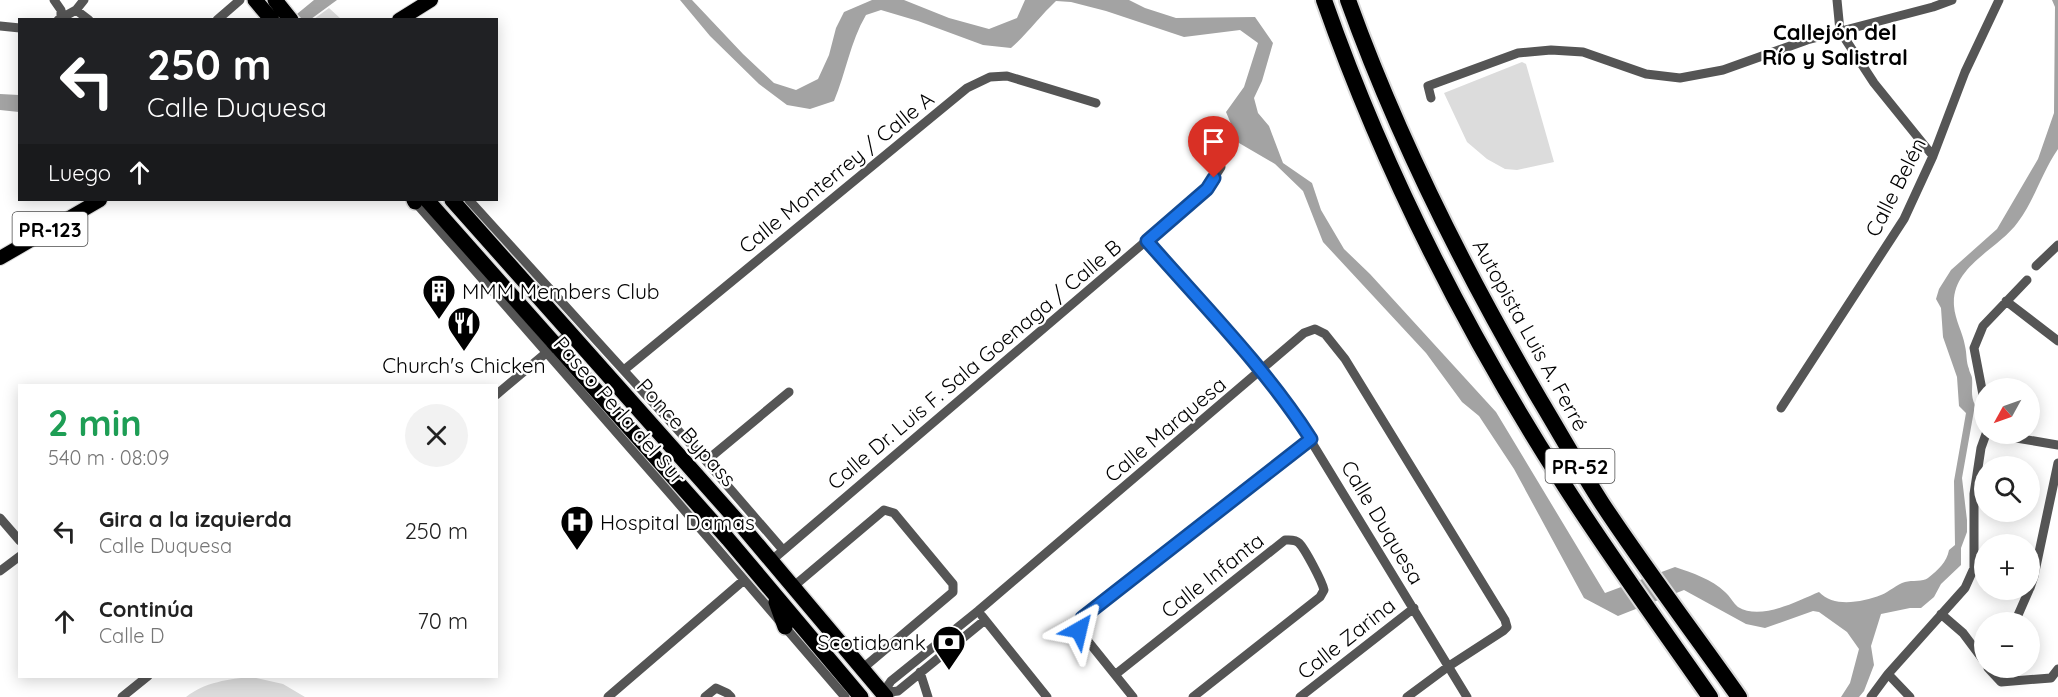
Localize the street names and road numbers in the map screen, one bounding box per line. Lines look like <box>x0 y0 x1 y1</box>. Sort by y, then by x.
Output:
street label: Calle Monterrey / Calle A <box>733 85 939 259</box>
street label: Calle Belén <box>1859 133 1931 241</box>
road number: PR-123 <box>13 212 88 246</box>
street label: Calle Dr. Luis F. Sala Goenaga / Calle B <box>822 233 1126 495</box>
street label: Autopista Luis A. Ferré <box>1468 235 1594 435</box>
street label: Paseo Perla del Sur <box>549 331 691 489</box>
street label: Calle Marquesa <box>1099 371 1231 487</box>
street label: Ponce Bypass <box>632 373 742 491</box>
road number: PR-52 <box>1546 449 1614 483</box>
street label: Calle Duquesa <box>1336 455 1430 589</box>
street label: Calle Infanta <box>1155 527 1269 623</box>
street label: Calle Zarina <box>1292 592 1400 684</box>

